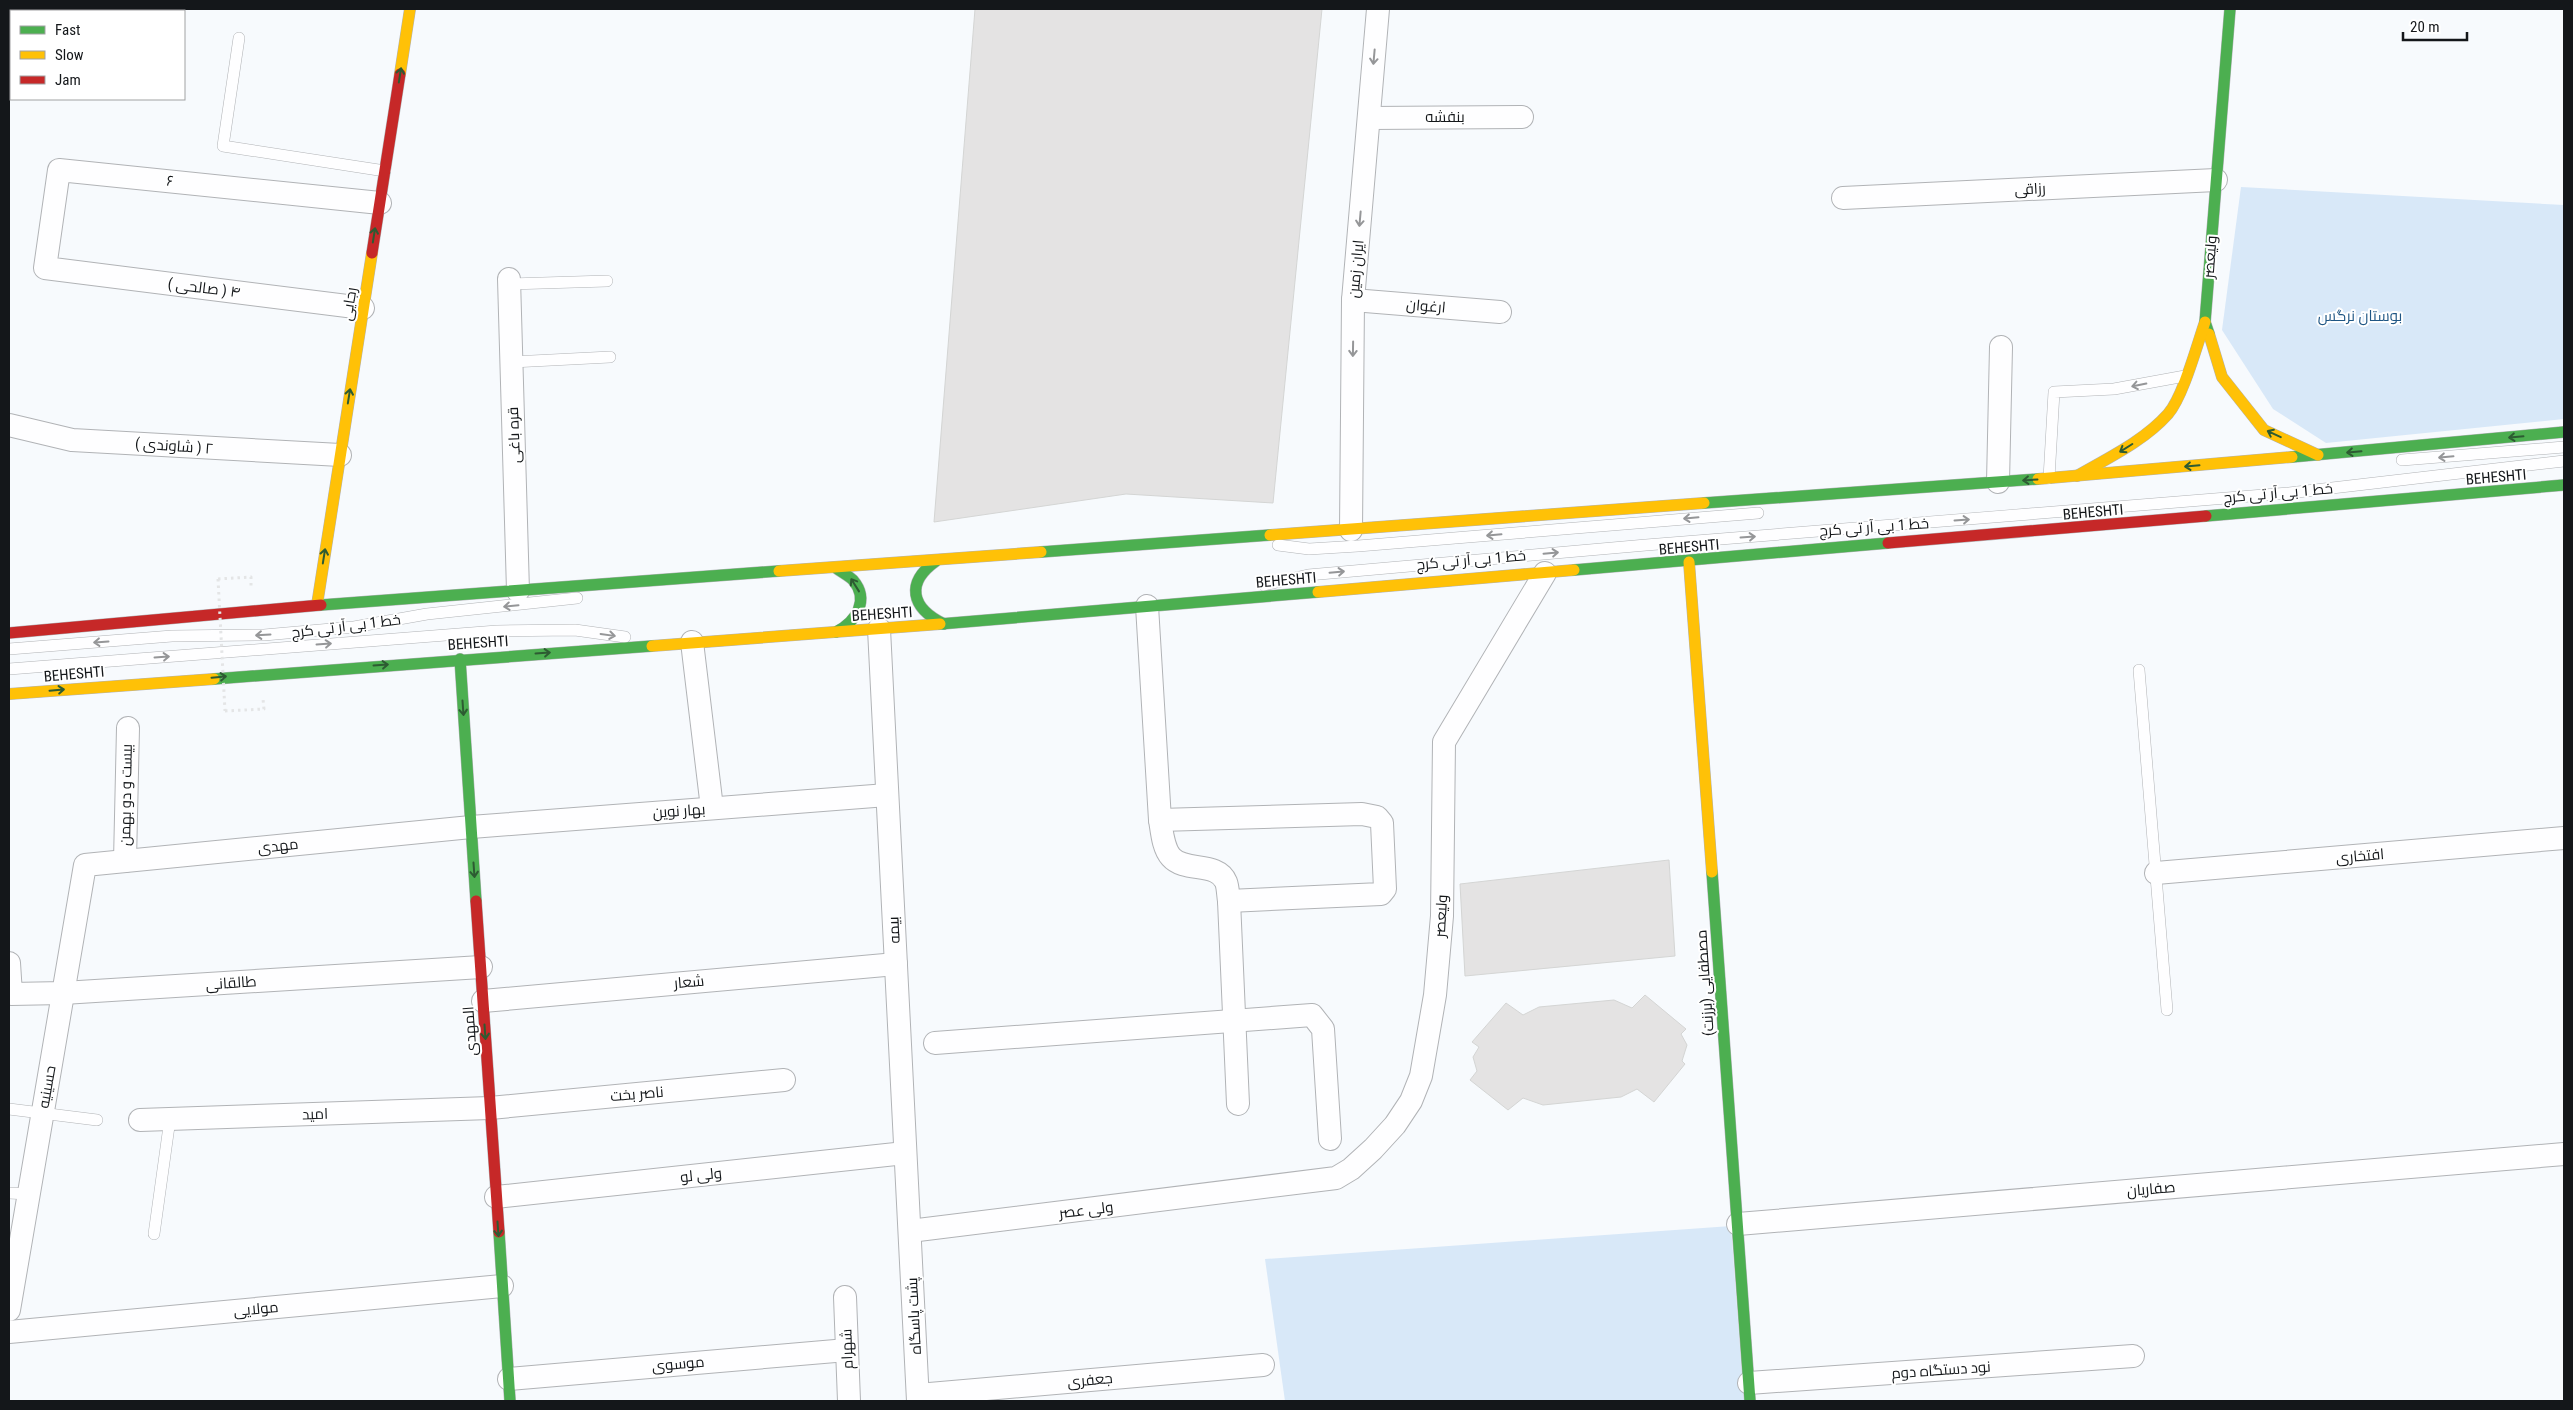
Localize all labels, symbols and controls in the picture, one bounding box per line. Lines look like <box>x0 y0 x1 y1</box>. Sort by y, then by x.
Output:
legend <box>10 10 185 100</box>
scale bar <box>2403 10 2467 42</box>
text: 20 m <box>2410 18 2440 36</box>
text: Fast <box>55 21 80 39</box>
text: Slow <box>55 46 84 64</box>
one-way arrow <box>1369 49 1379 65</box>
one-way arrow <box>395 67 405 83</box>
text: Jam <box>55 71 81 89</box>
street label: بنفشه <box>1425 108 1465 126</box>
street label: ۶ <box>165 172 175 190</box>
street label: رزاقی <box>2014 179 2046 200</box>
one-way arrow <box>1355 211 1365 227</box>
one-way arrow <box>370 228 380 244</box>
street label: ولیعصر <box>2199 235 2220 280</box>
street label: ایران زمین <box>1344 239 1369 299</box>
street label: ( صالحی ) ۴ <box>167 275 241 302</box>
street label: رجایی <box>337 286 362 322</box>
street label: ارغوان <box>1405 295 1446 318</box>
park label: بوستان نرگس <box>2318 307 2402 326</box>
one-way arrow <box>1348 340 1358 357</box>
one-way arrow <box>2132 380 2148 390</box>
one-way arrow <box>345 388 355 404</box>
street label: قره باغی <box>504 406 525 463</box>
one-way arrow <box>2267 429 2282 439</box>
one-way arrow <box>2508 432 2524 442</box>
street label: ( شاوندی ) ۲ <box>134 434 214 459</box>
one-way arrow <box>2119 444 2133 454</box>
one-way arrow <box>2346 447 2362 457</box>
one-way arrow <box>2438 452 2454 461</box>
one-way arrow <box>2184 461 2200 471</box>
street label: BEHESHTI <box>2465 465 2527 489</box>
one-way arrow <box>2022 475 2038 484</box>
street label: خط 1 بی آر تی کرج <box>2222 479 2334 509</box>
street label: BEHESHTI <box>2062 500 2124 524</box>
one-way arrow <box>1683 514 1699 523</box>
street label: خط 1 بی آر تی کرج <box>1819 514 1930 542</box>
one-way arrow <box>1954 515 1970 524</box>
one-way arrow <box>1486 530 1502 540</box>
one-way arrow <box>1740 532 1756 541</box>
street label: BEHESHTI <box>1658 535 1720 559</box>
street label: خط 1 بی آر تی کرج <box>1415 546 1527 576</box>
one-way arrow <box>1543 548 1559 557</box>
one-way arrow <box>320 549 330 565</box>
one-way arrow <box>1329 567 1345 577</box>
street label: BEHESHTI <box>1255 568 1317 592</box>
one-way arrow <box>849 578 860 592</box>
one-way arrow <box>503 601 519 611</box>
street label: BEHESHTI <box>851 603 913 625</box>
street label: خط 1 بی آر تی کرج <box>290 610 402 644</box>
one-way arrow <box>255 630 271 639</box>
one-way arrow <box>600 630 616 640</box>
street label: BEHESHTI <box>447 632 509 654</box>
one-way arrow <box>93 637 109 647</box>
one-way arrow <box>316 640 332 649</box>
one-way arrow <box>535 648 551 658</box>
one-way arrow <box>154 652 170 662</box>
one-way arrow <box>373 660 389 669</box>
street label: BEHESHTI <box>43 662 105 686</box>
one-way arrow <box>211 672 227 682</box>
one-way arrow <box>49 685 65 695</box>
one-way arrow <box>458 699 468 715</box>
street label: بیست و دو بهمن <box>116 744 137 846</box>
street label: بهار نوین <box>652 800 706 823</box>
street label: مهدی <box>257 835 299 858</box>
street label: افتخاری <box>2335 845 2385 868</box>
one-way arrow <box>470 861 479 877</box>
street label: ولیعصر <box>1431 894 1451 939</box>
street label: بیمه <box>884 916 904 944</box>
street label: مصطفایی (برزنت) <box>1692 929 1719 1037</box>
street label: طالقانی <box>205 972 257 995</box>
street label: شعار <box>672 972 705 992</box>
street label: المهدی <box>459 1006 482 1056</box>
one-way arrow <box>480 1024 490 1040</box>
street label: حسینیه <box>34 1064 60 1110</box>
street label: ناصر بخت <box>610 1083 664 1105</box>
street label: امید <box>302 1105 328 1123</box>
street label: ولی لو <box>679 1164 723 1187</box>
street label: صفاریان <box>2126 1178 2176 1201</box>
street label: ولی عصر <box>1057 1198 1114 1223</box>
one-way arrow <box>494 1221 503 1237</box>
street label: پشت پاسگاه <box>903 1277 926 1355</box>
street label: مولایی <box>233 1298 279 1321</box>
street label: شهرام <box>837 1329 858 1369</box>
street label: موسوی <box>651 1353 705 1376</box>
street label: نود دستگاه دوم <box>1891 1358 1991 1383</box>
street label: جعفری <box>1067 1369 1113 1392</box>

